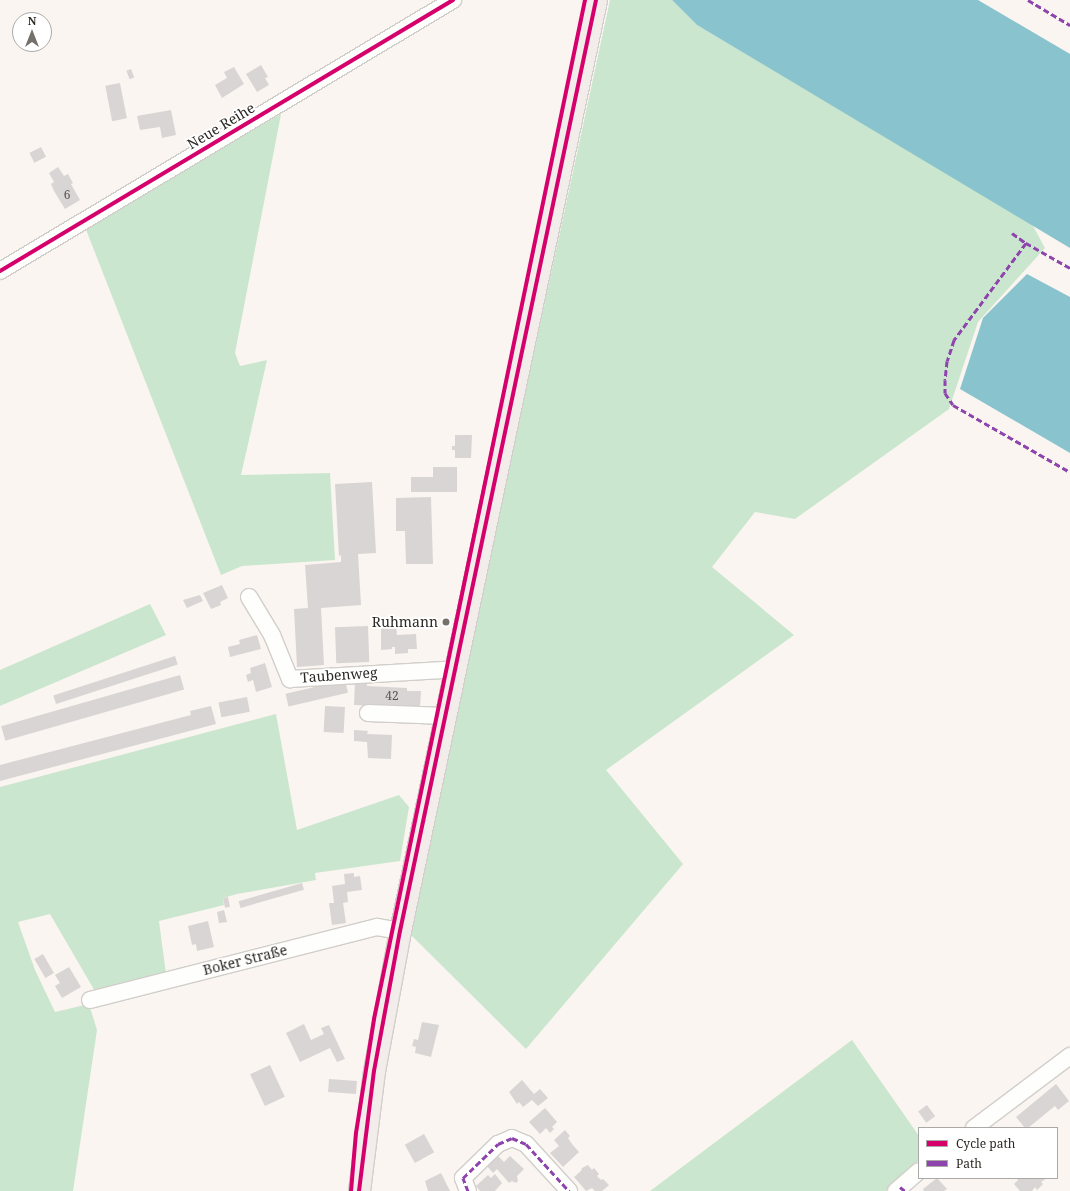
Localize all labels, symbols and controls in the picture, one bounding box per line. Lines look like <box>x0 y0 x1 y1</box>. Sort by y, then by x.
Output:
north arrow <box>12 12 52 52</box>
text: N <box>28 13 36 28</box>
street label: Neue Reihe <box>184 99 258 153</box>
house number: 6 <box>64 188 70 202</box>
place label: Ruhmann <box>372 614 438 630</box>
marker: Ruhmann <box>441 617 451 627</box>
street label: Taubenweg <box>300 664 378 686</box>
house number: 42 <box>385 689 399 703</box>
street label: Boker Straße <box>201 941 289 979</box>
legend <box>918 1127 1058 1179</box>
text: Cycle path <box>956 1135 1015 1152</box>
text: Path <box>956 1155 982 1172</box>

